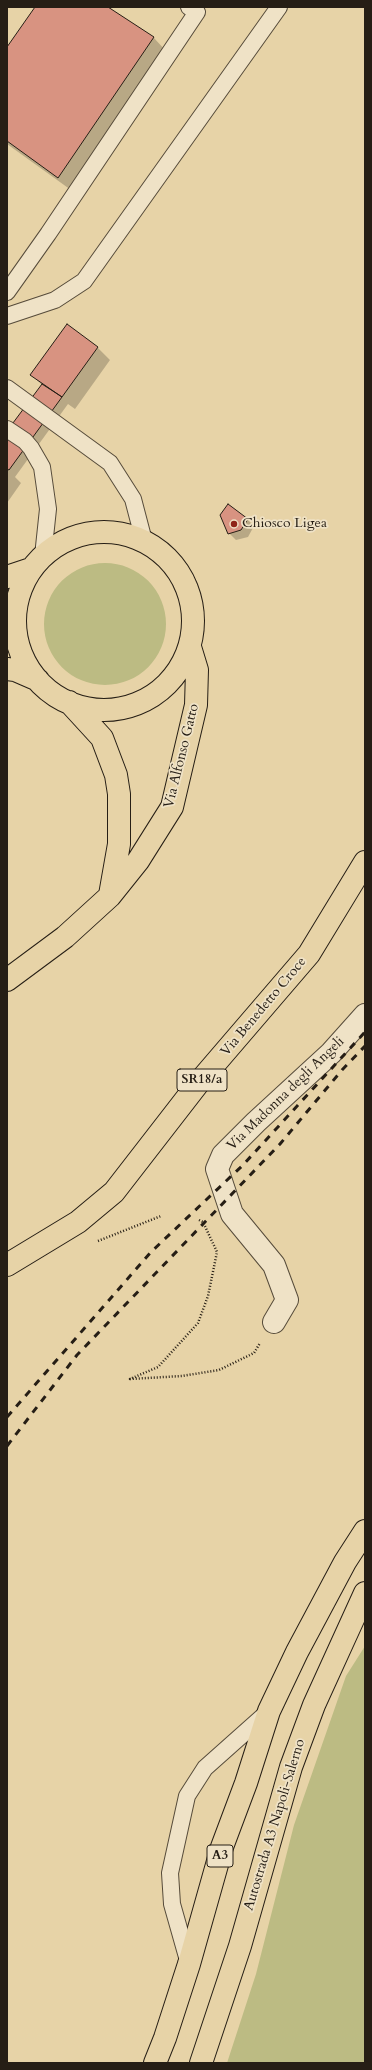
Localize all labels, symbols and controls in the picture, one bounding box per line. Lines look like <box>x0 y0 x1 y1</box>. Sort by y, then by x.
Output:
place label: Chiosco Ligea <box>242 516 327 532</box>
marker: Chiosco Ligea <box>229 519 239 529</box>
street label: Via Alfonso Gatto <box>161 702 203 810</box>
street label: Via Benedetto Croce <box>218 954 310 1060</box>
street label: Via Madonna degli Angeli <box>224 1034 348 1154</box>
road number: SR18/a <box>177 1069 227 1091</box>
street label: Autostrada A3 Napoli-Salerno <box>241 1737 309 1913</box>
road number: A3 <box>207 1845 233 1867</box>

